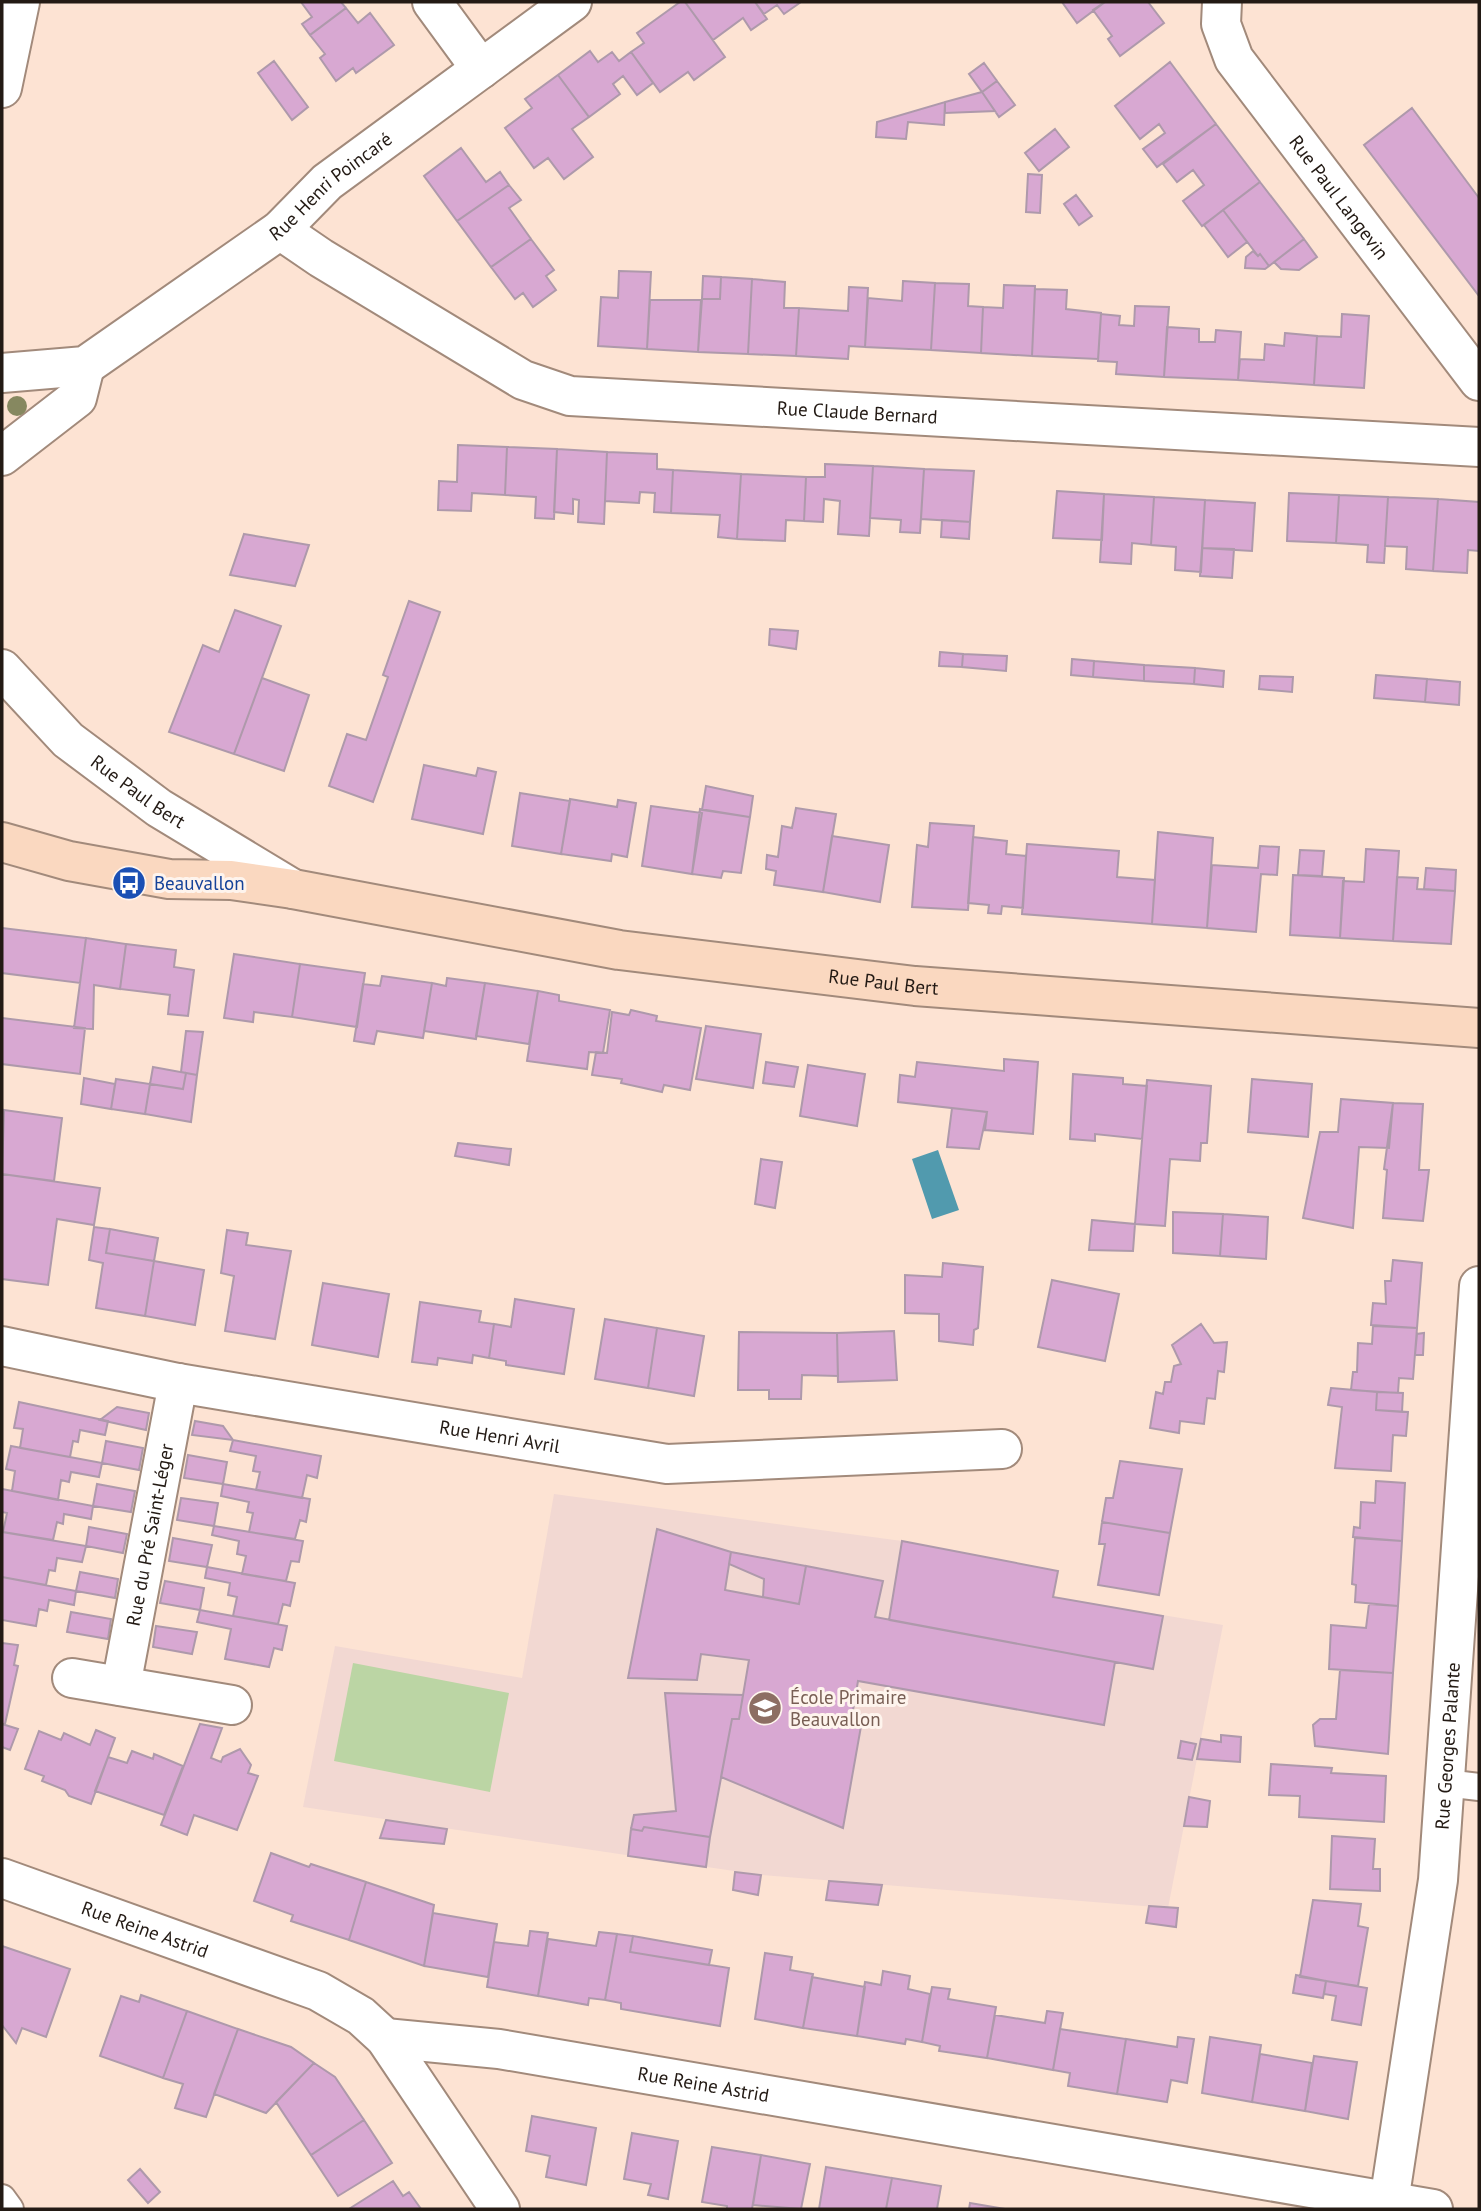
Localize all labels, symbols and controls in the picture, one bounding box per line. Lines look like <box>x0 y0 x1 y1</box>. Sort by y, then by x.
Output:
street label: Rue Henri Poincaré <box>264 126 397 246</box>
street label: Rue Paul Langevin <box>1284 130 1394 264</box>
street label: Rue Claude Bernard <box>776 396 938 429</box>
street label: Rue Paul Bert <box>86 749 190 833</box>
bus stop icon: Beauvallon <box>110 864 148 902</box>
place label: Beauvallon <box>154 871 245 895</box>
street label: Rue Paul Bert <box>827 964 940 1000</box>
street label: Rue Henri Avril <box>438 1415 562 1458</box>
street label: Rue du Pré Saint-Léger <box>121 1441 178 1628</box>
street label: Rue Georges Palante <box>1430 1662 1465 1830</box>
place label: École Primaire Beauvallon <box>790 1685 906 1731</box>
school or university icon: École Primaire Beauvallon <box>746 1689 784 1727</box>
street label: Rue Reine Astrid <box>78 1895 212 1963</box>
street label: Rue Reine Astrid <box>636 2061 771 2107</box>

